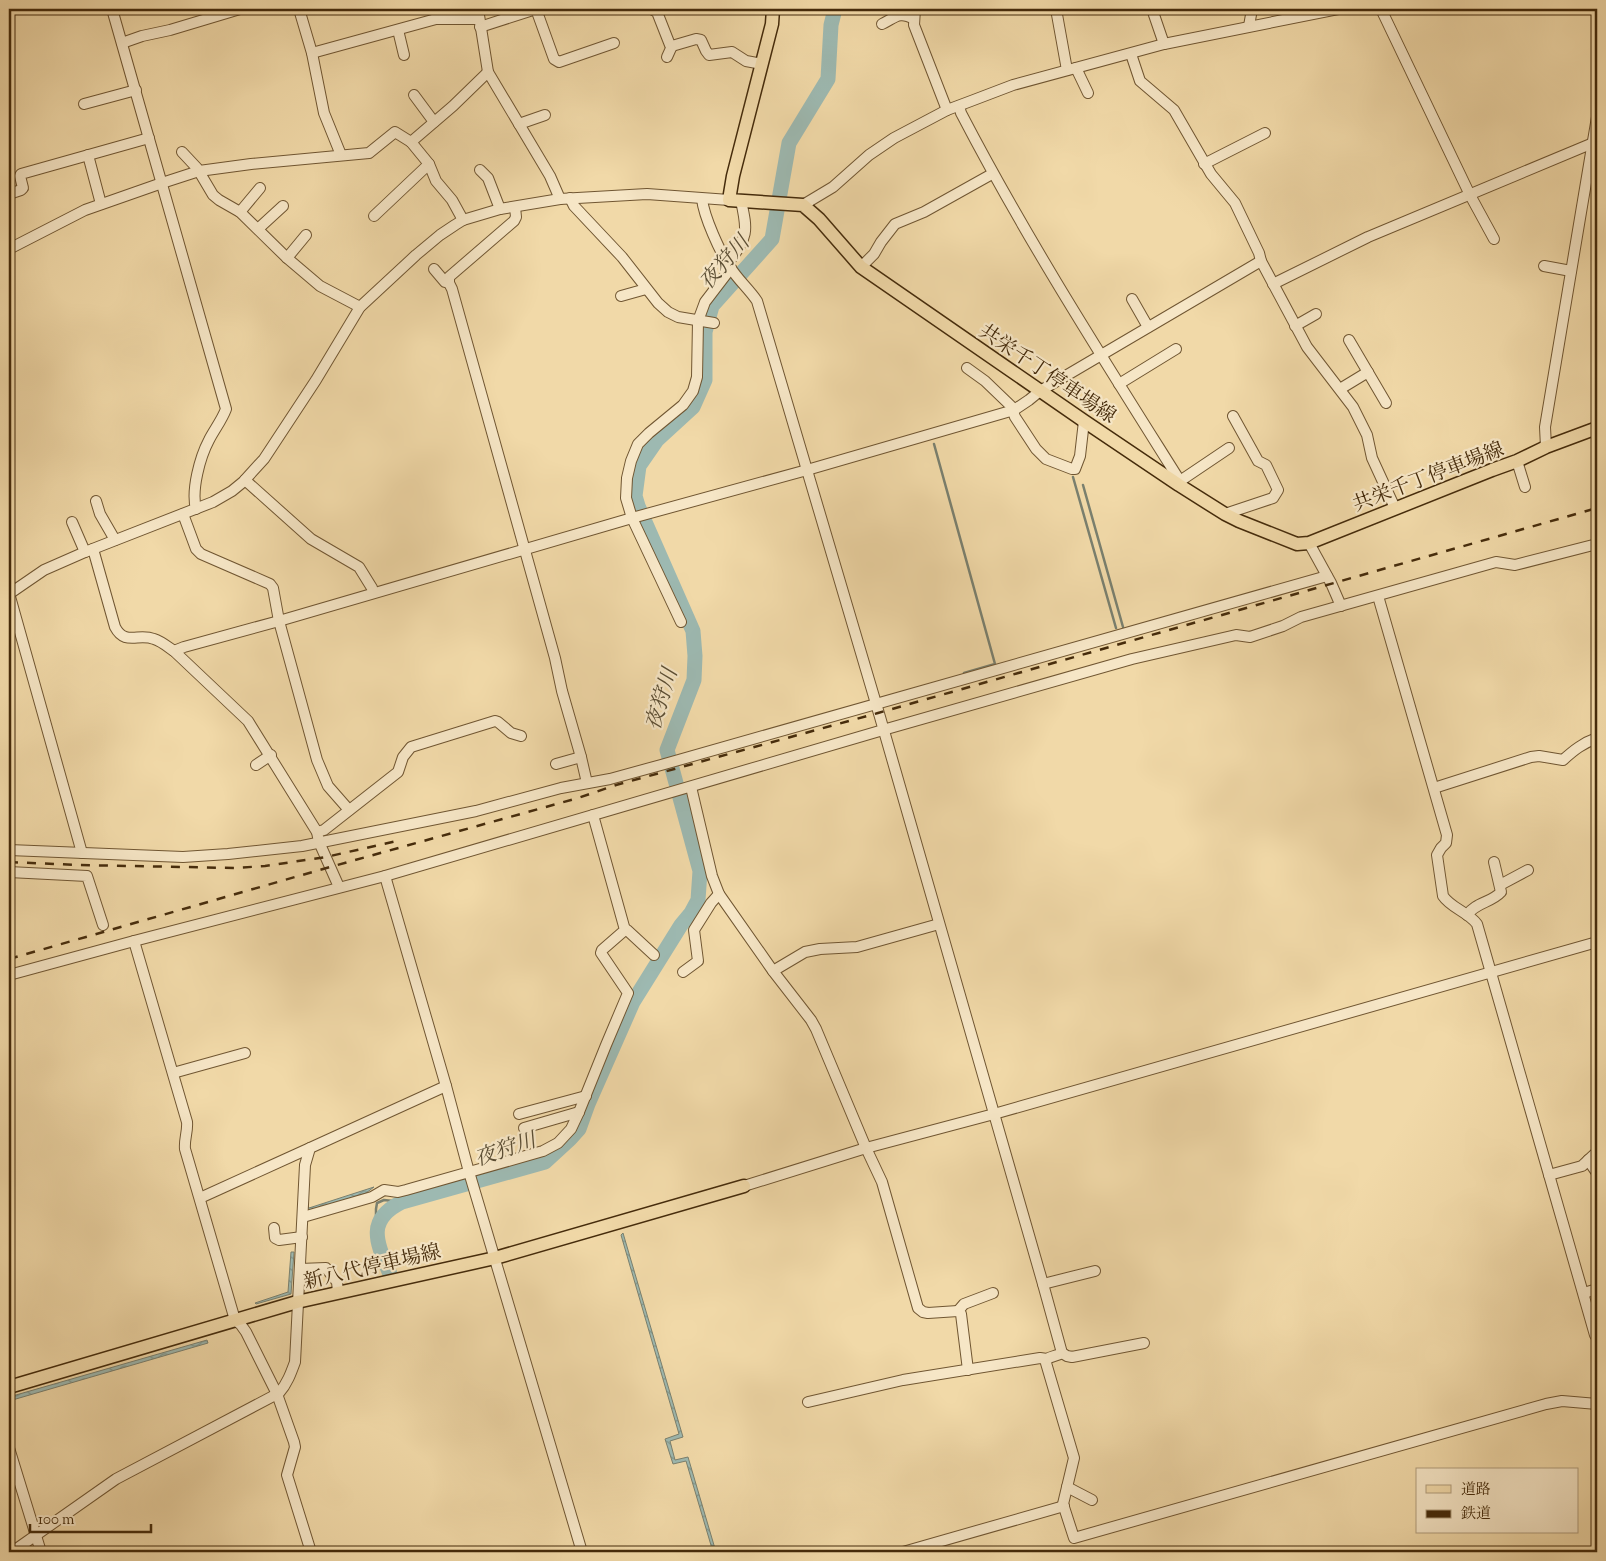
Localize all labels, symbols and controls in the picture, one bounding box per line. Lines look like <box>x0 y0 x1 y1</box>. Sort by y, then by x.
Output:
water label: 夜狩川 <box>694 228 759 297</box>
street label: 共栄千丁停車場線 <box>972 318 1121 432</box>
street label: 共栄千丁停車場線 <box>1349 436 1509 521</box>
water label: 夜狩川 <box>639 663 687 734</box>
water label: 夜狩川 <box>471 1126 542 1175</box>
street label: 新八代停車場線 <box>301 1239 444 1298</box>
legend <box>1416 1468 1578 1534</box>
text: 道路 <box>1461 1480 1491 1501</box>
scale bar <box>30 1501 151 1533</box>
text: 鉄道 <box>1461 1504 1491 1525</box>
text: 100 m <box>38 1510 75 1531</box>

